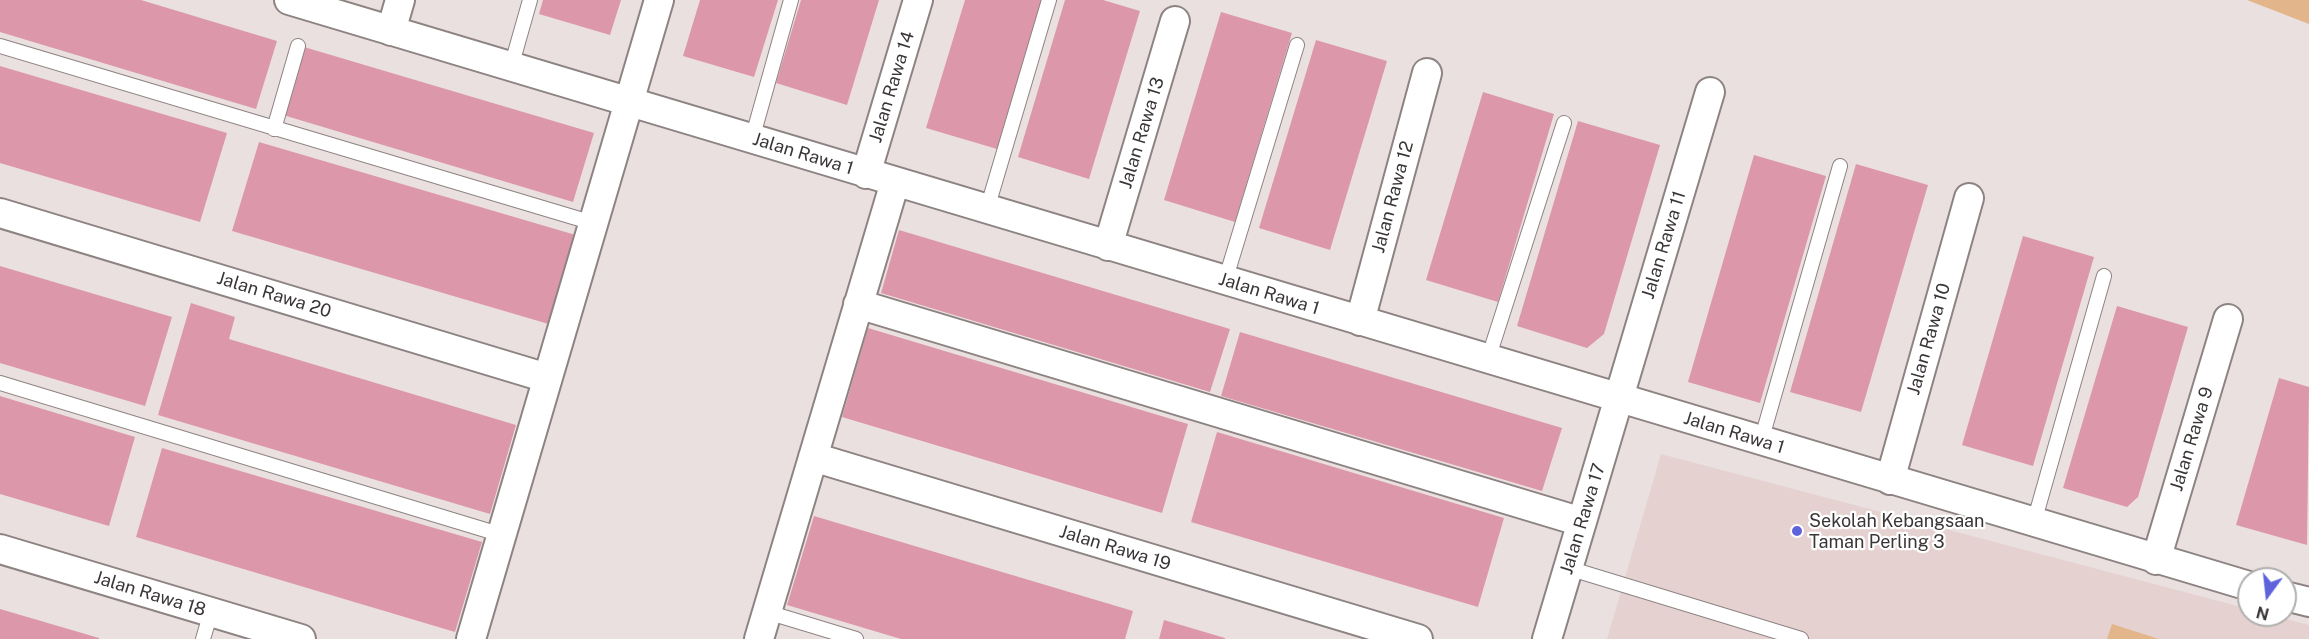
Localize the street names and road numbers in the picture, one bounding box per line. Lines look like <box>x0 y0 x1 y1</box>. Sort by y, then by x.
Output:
street label: Jalan Rawa 14 <box>865 29 919 145</box>
street label: Jalan Rawa 13 <box>1115 75 1169 191</box>
street label: Jalan Rawa 1 <box>750 128 856 180</box>
street label: Jalan Rawa 12 <box>1368 139 1418 255</box>
street label: Jalan Rawa 11 <box>1637 189 1691 301</box>
street label: Jalan Rawa 20 <box>214 267 334 323</box>
street label: Jalan Rawa 1 <box>1216 268 1322 320</box>
street label: Jalan Rawa 10 <box>1903 281 1955 397</box>
street label: Jalan Rawa 9 <box>2166 384 2218 494</box>
street label: Jalan Rawa 1 <box>1681 407 1787 459</box>
street label: Jalan Rawa 17 <box>1556 461 1610 577</box>
street label: Jalan Rawa 19 <box>1057 521 1173 575</box>
street label: Jalan Rawa 18 <box>91 567 209 621</box>

